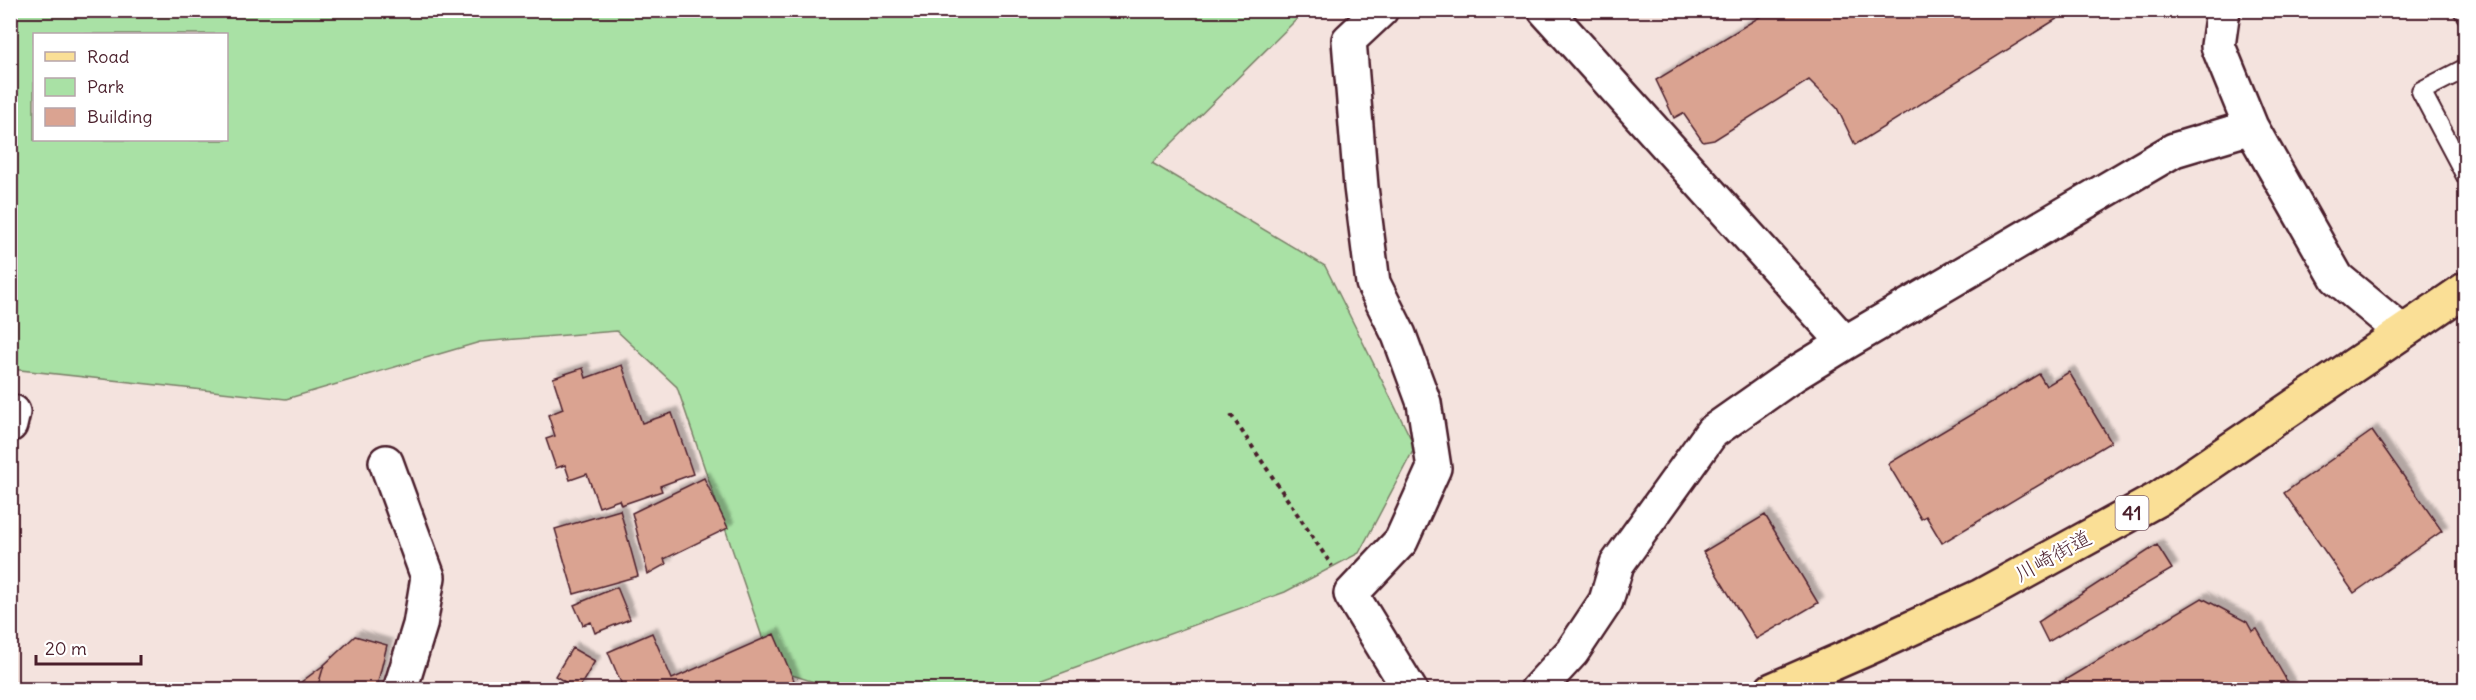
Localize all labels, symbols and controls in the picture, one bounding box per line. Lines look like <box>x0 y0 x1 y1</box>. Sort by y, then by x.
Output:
legend <box>33 33 228 141</box>
text: Road <box>87 45 130 68</box>
text: Park <box>87 75 124 98</box>
text: Building <box>87 105 152 128</box>
road number: 41 <box>2116 496 2148 530</box>
street label: 川崎街道 <box>2009 523 2096 588</box>
scale bar <box>36 628 141 666</box>
text: 20 m <box>45 637 87 660</box>

